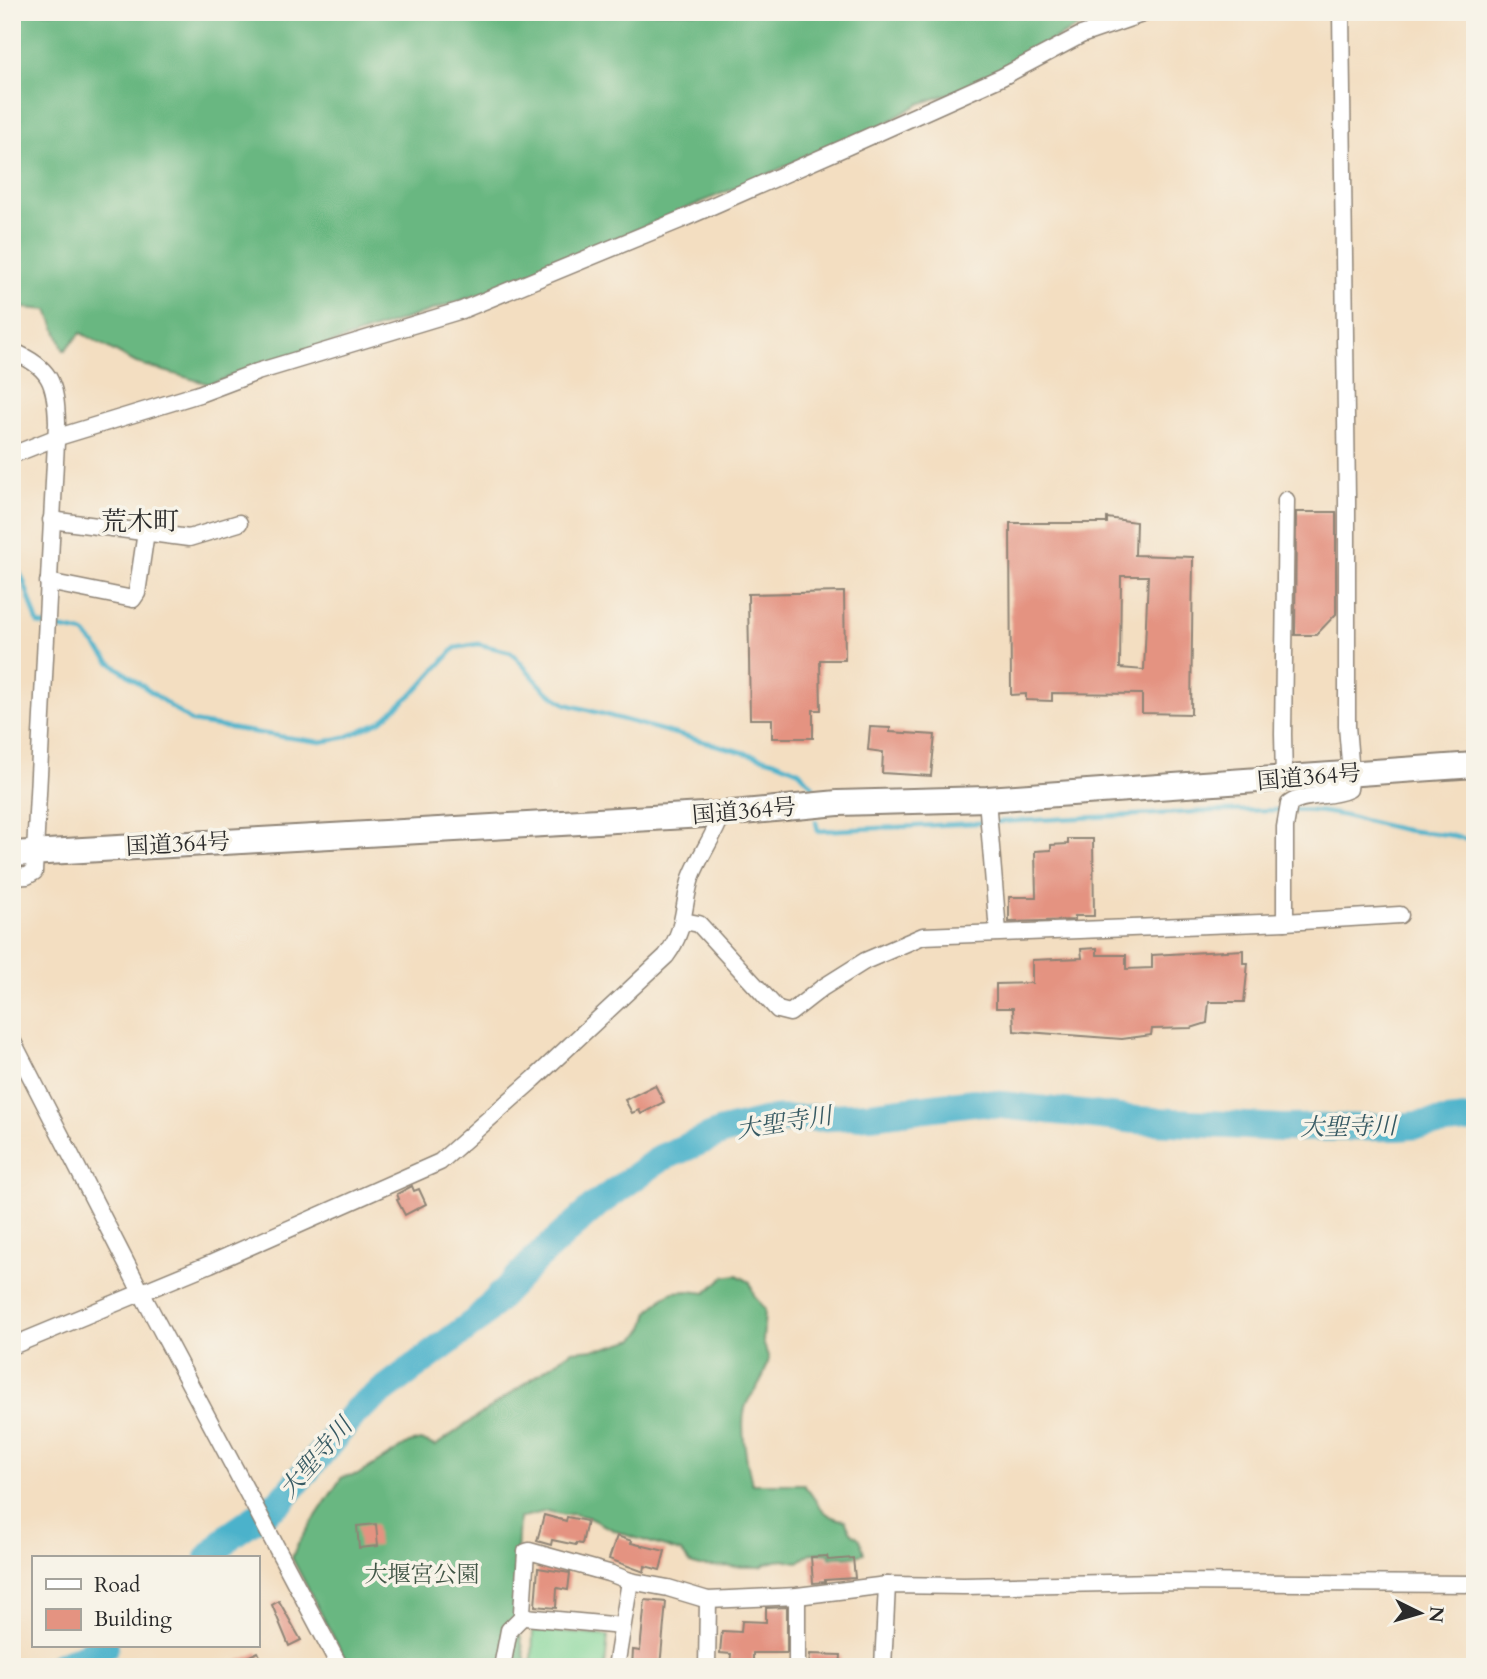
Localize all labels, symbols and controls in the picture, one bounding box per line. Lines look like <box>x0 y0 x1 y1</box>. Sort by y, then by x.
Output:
district label: 荒木町 <box>101 504 179 539</box>
street label: 国道364号 <box>1256 757 1362 797</box>
street label: 国道364号 <box>691 791 797 831</box>
street label: 国道364号 <box>125 826 231 862</box>
water label: 大聖寺川 <box>734 1099 837 1147</box>
water label: 大聖寺川 <box>1300 1110 1399 1144</box>
water label: 大聖寺川 <box>272 1409 362 1505</box>
legend <box>32 1556 259 1648</box>
park label: 大堰宮公園 <box>365 1559 480 1590</box>
text: Road <box>94 1571 140 1600</box>
north arrow <box>1386 1578 1456 1648</box>
text: Building <box>94 1605 172 1634</box>
text: N <box>1422 1605 1450 1624</box>

